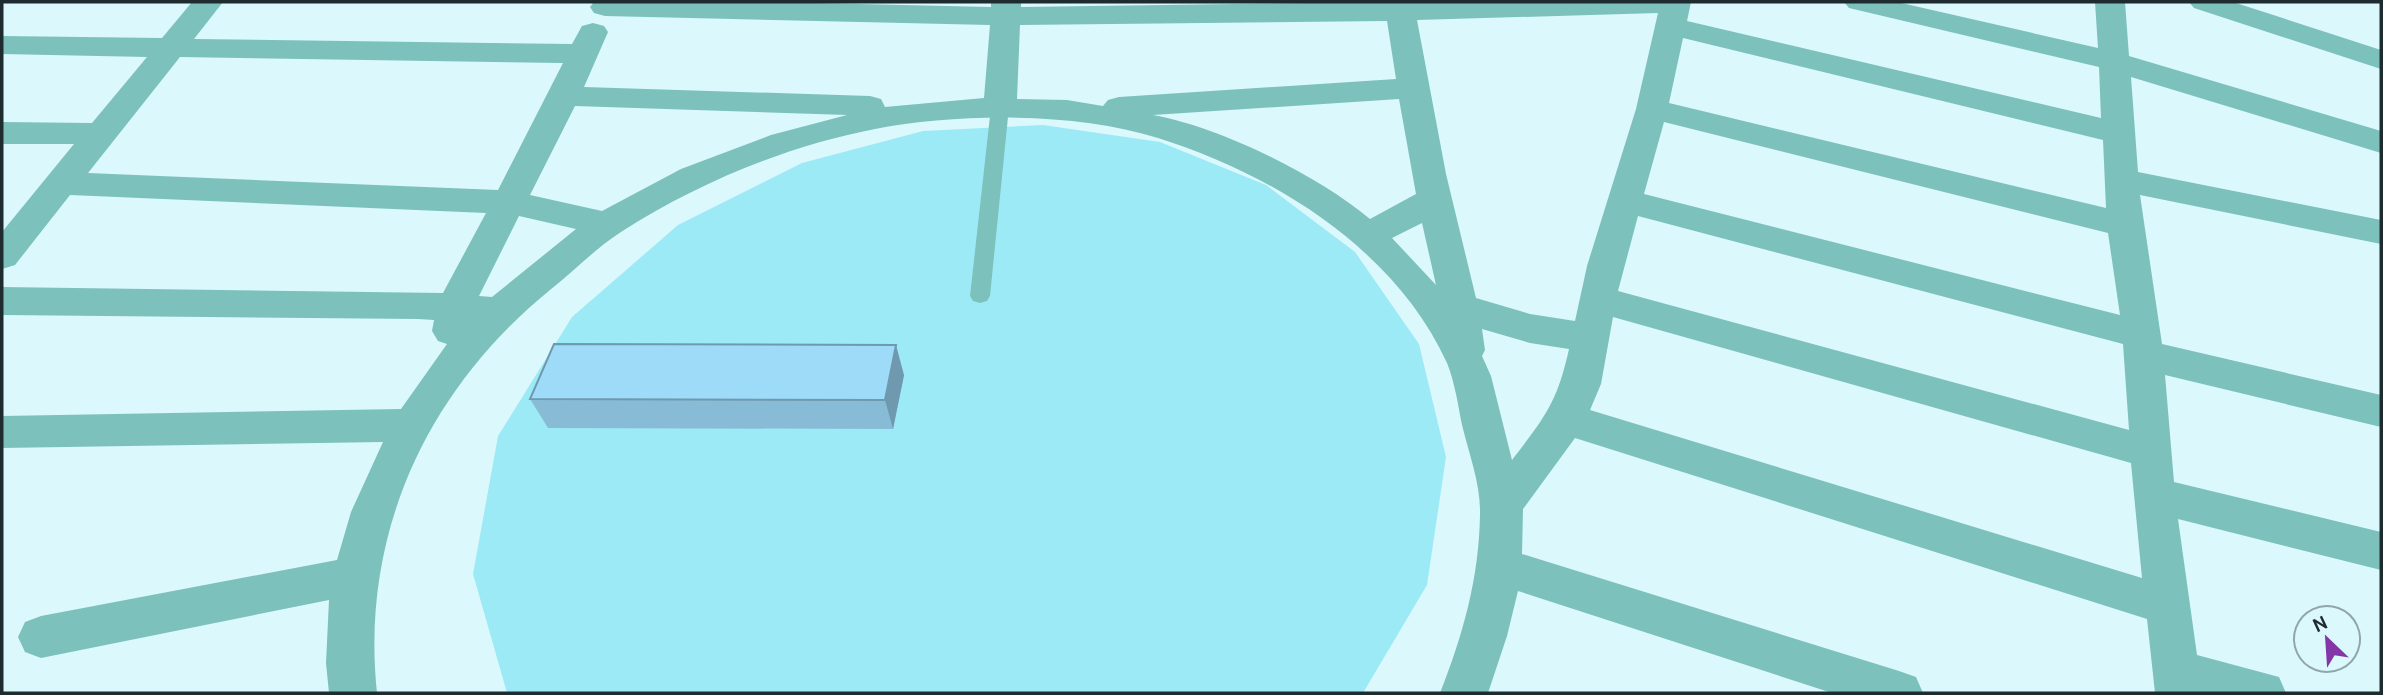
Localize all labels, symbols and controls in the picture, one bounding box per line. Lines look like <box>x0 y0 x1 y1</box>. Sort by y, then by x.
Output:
north arrow <box>2292 604 2362 674</box>
text: N <box>2309 611 2331 637</box>

